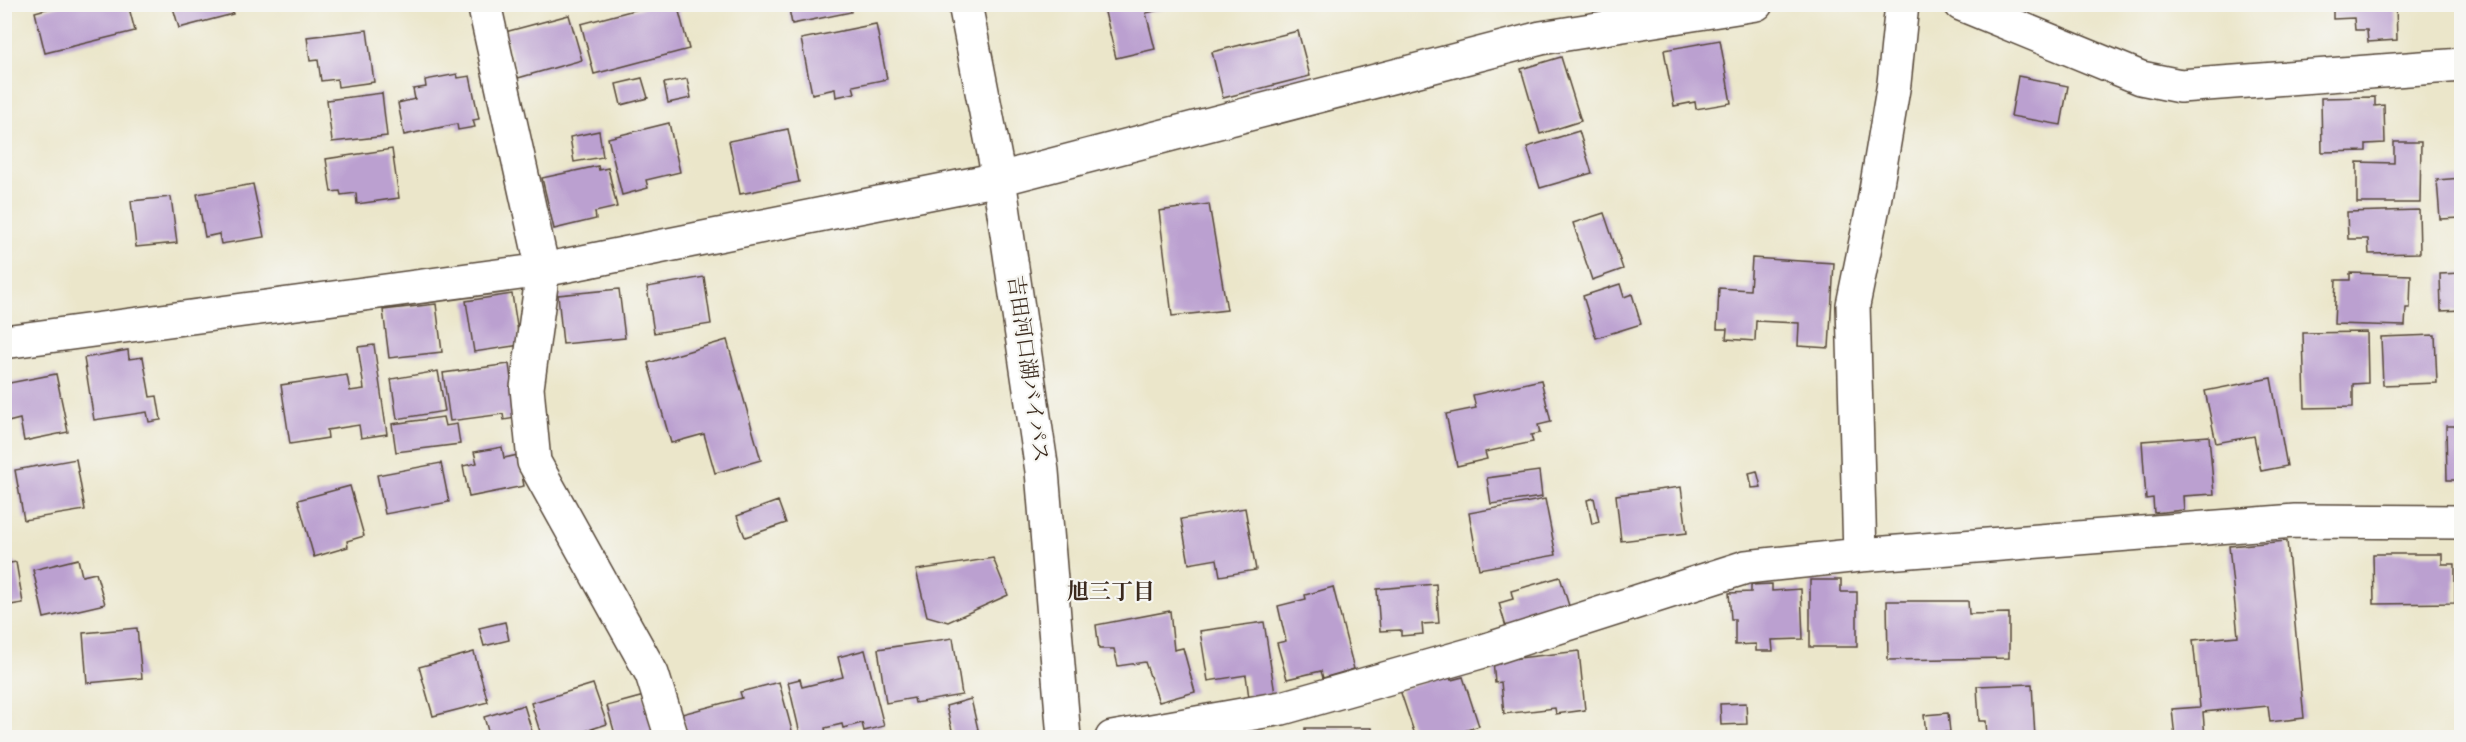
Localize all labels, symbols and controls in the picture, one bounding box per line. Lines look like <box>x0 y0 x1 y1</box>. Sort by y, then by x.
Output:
street label: 吉田河口湖バイパス <box>1001 274 1053 464</box>
district label: 旭三丁目 <box>1067 579 1155 607</box>

